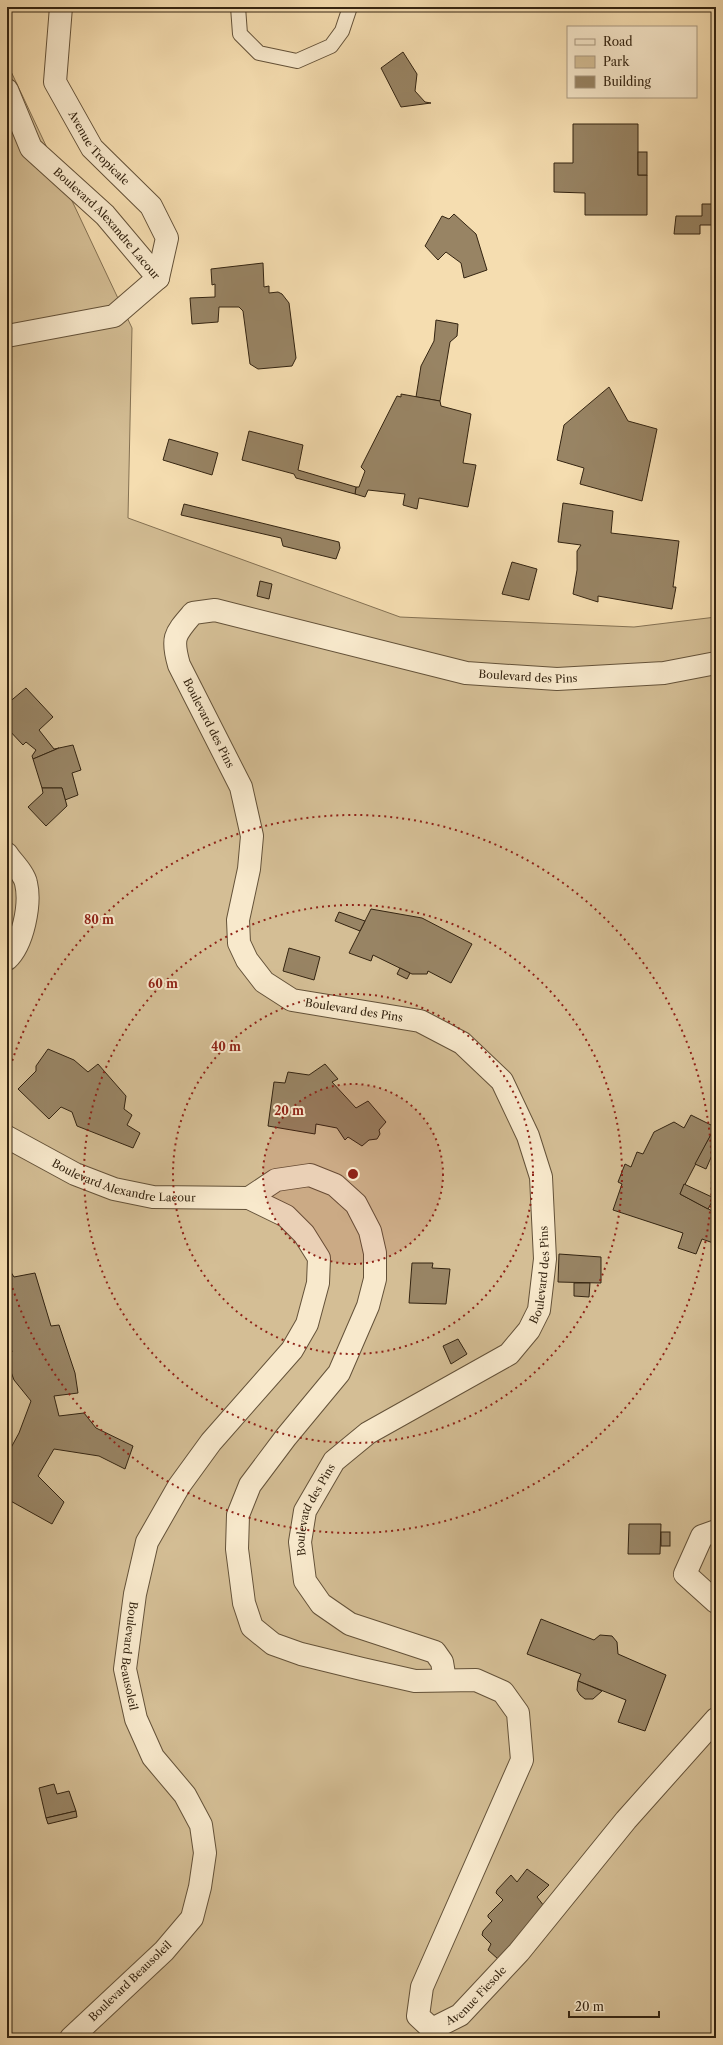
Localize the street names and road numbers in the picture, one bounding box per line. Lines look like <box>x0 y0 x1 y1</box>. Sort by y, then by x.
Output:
street label: Avenue Tropicale <box>65 107 133 188</box>
street label: Boulevard Alexandre Lacour <box>50 165 163 283</box>
street label: Boulevard des Pins <box>478 667 578 686</box>
street label: Boulevard des Pins <box>180 676 238 770</box>
street label: Boulevard des Pins <box>304 995 404 1025</box>
street label: Boulevard Alexandre Lacour <box>50 1156 196 1204</box>
street label: Boulevard des Pins <box>526 1225 552 1326</box>
street label: Boulevard des Pins <box>293 1461 338 1557</box>
street label: Boulevard Beausoleil <box>118 1601 141 1712</box>
street label: Boulevard Beausoleil <box>86 1937 175 2024</box>
street label: Avenue Fiesole <box>442 1963 509 2028</box>

